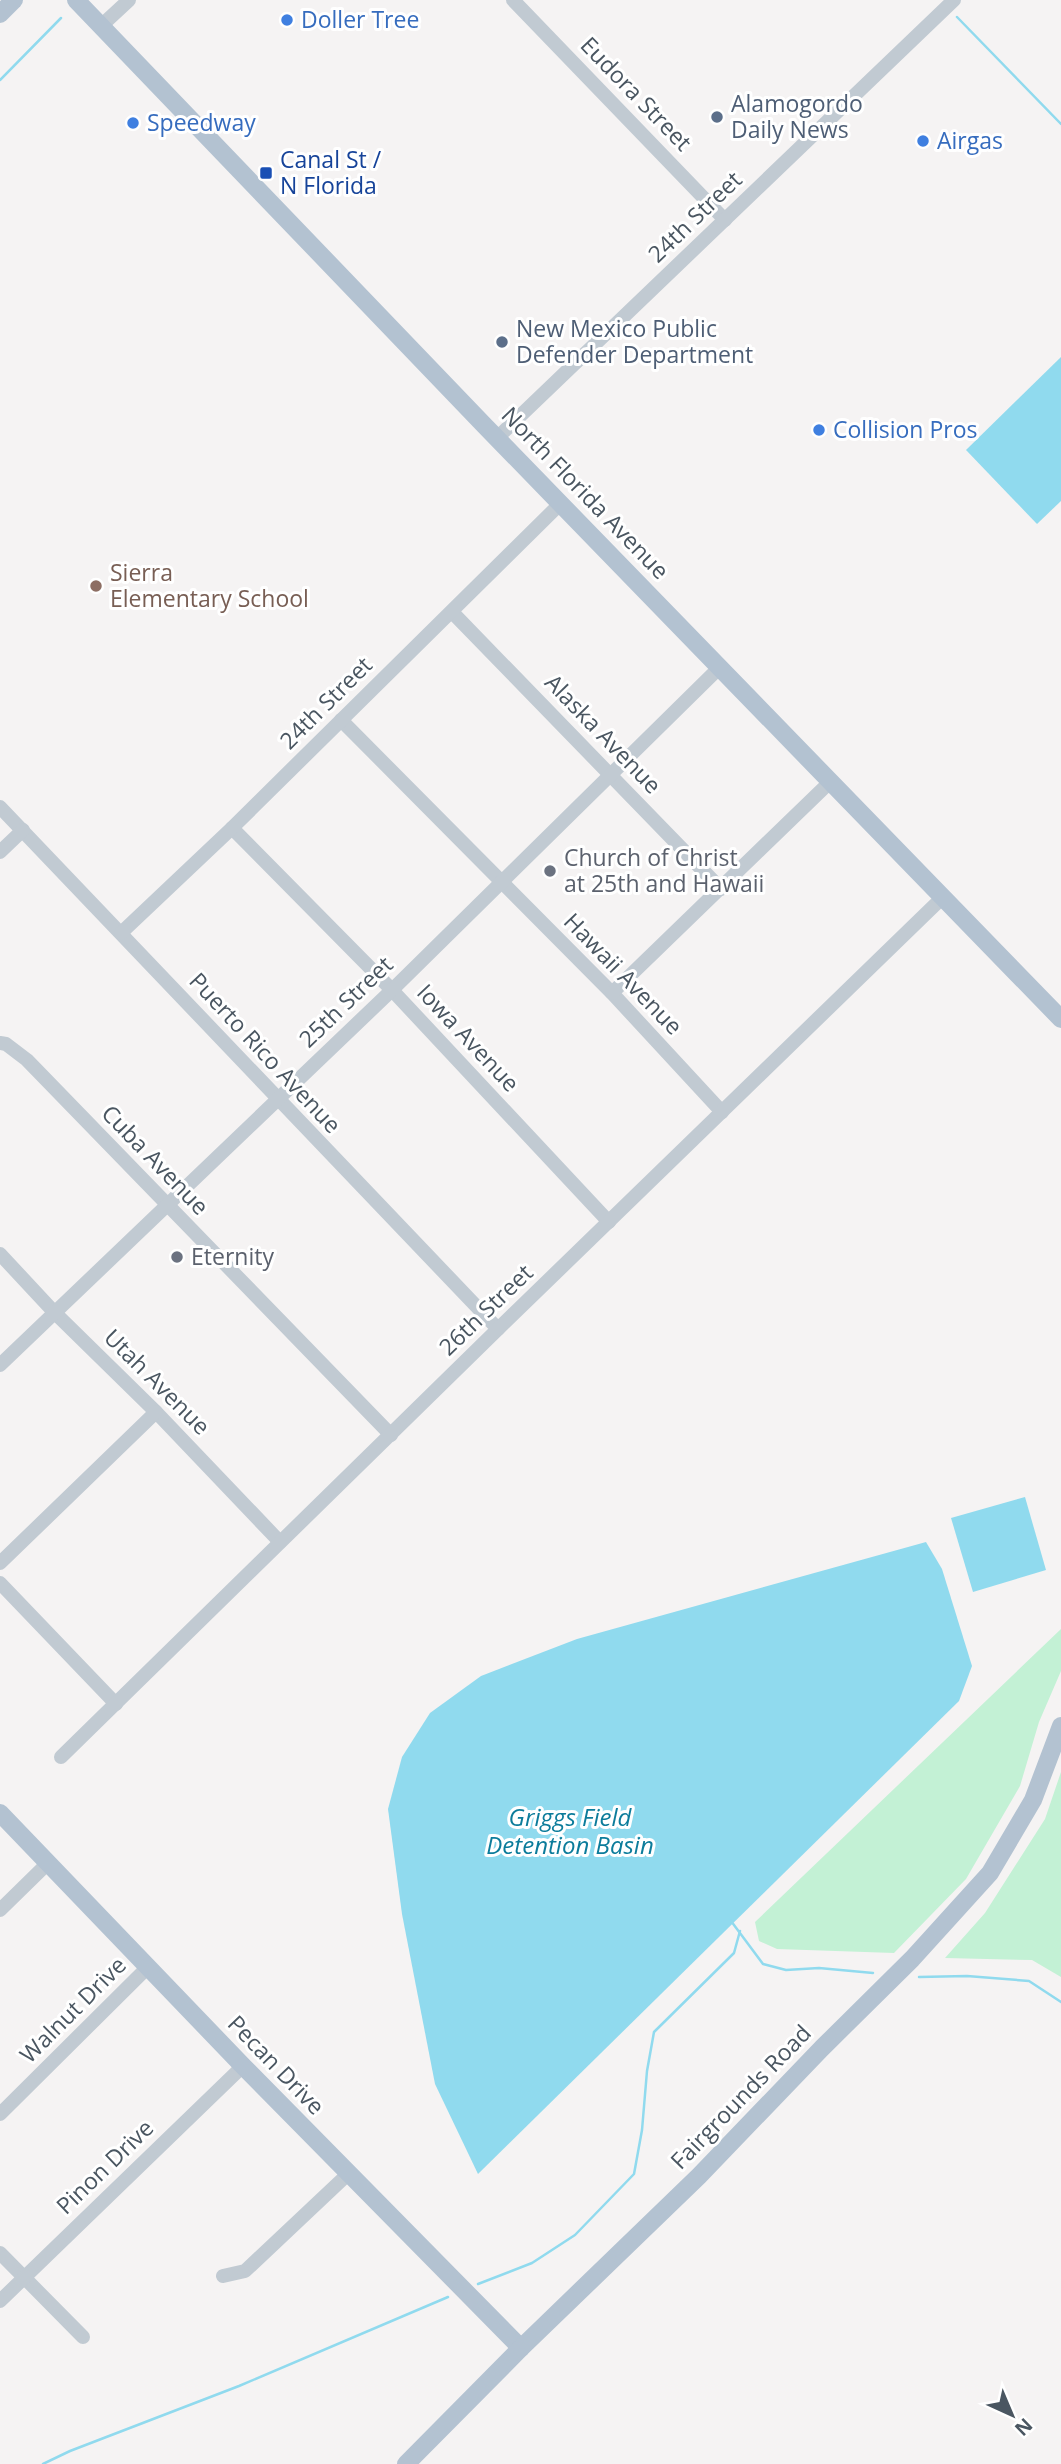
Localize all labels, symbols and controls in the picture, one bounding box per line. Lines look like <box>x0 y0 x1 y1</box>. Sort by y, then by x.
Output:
place label: Doller Tree <box>301 3 419 35</box>
marker: Doller Tree <box>279 12 295 28</box>
street label: Eudora Street <box>574 29 699 157</box>
place label: Alamogordo Daily News <box>731 87 863 145</box>
place label: Speedway <box>147 106 256 138</box>
marker: Alamogordo Daily News <box>709 109 725 125</box>
marker: Speedway <box>125 115 141 131</box>
place label: Airgas <box>937 124 1003 156</box>
marker: Airgas <box>915 133 931 149</box>
place label: Canal St / N Florida <box>280 143 382 201</box>
street label: 24th Street <box>640 163 748 269</box>
marker: Canal St / N Florida <box>258 165 274 181</box>
place label: New Mexico Public Defender Department <box>516 312 753 370</box>
marker: New Mexico Public Defender Department <box>494 334 510 350</box>
street label: North Florida Avenue <box>495 399 677 586</box>
place label: Collision Pros <box>833 413 977 445</box>
marker: Collision Pros <box>811 422 827 438</box>
place label: Sierra Elementary School <box>110 556 309 614</box>
marker: Sierra Elementary School <box>88 578 104 594</box>
street label: 24th Street <box>272 649 379 756</box>
street label: Alaska Avenue <box>538 666 669 800</box>
place label: Church of Christ at 25th and Hawaii <box>564 841 764 899</box>
marker: Church of Christ at 25th and Hawaii <box>542 863 558 879</box>
street label: Hawaii Avenue <box>557 905 690 1041</box>
street label: 25th Street <box>291 948 399 1054</box>
street label: Puerto Rico Avenue <box>183 965 349 1140</box>
street label: Iowa Avenue <box>410 976 527 1098</box>
street label: Cuba Avenue <box>95 1097 216 1221</box>
place label: Eternity <box>191 1240 274 1272</box>
marker: Eternity <box>169 1249 185 1265</box>
street label: 26th Street <box>431 1256 539 1362</box>
street label: Utah Avenue <box>98 1321 218 1441</box>
water label: Griggs Field Detention Basin <box>486 1800 654 1861</box>
street label: Walnut Drive <box>12 1949 133 2070</box>
street label: Pecan Drive <box>221 2008 332 2121</box>
street label: Fairgrounds Road <box>663 2017 818 2176</box>
street label: Pinon Drive <box>49 2112 160 2221</box>
north arrow <box>977 2380 1047 2450</box>
text: N <box>1009 2413 1038 2442</box>

